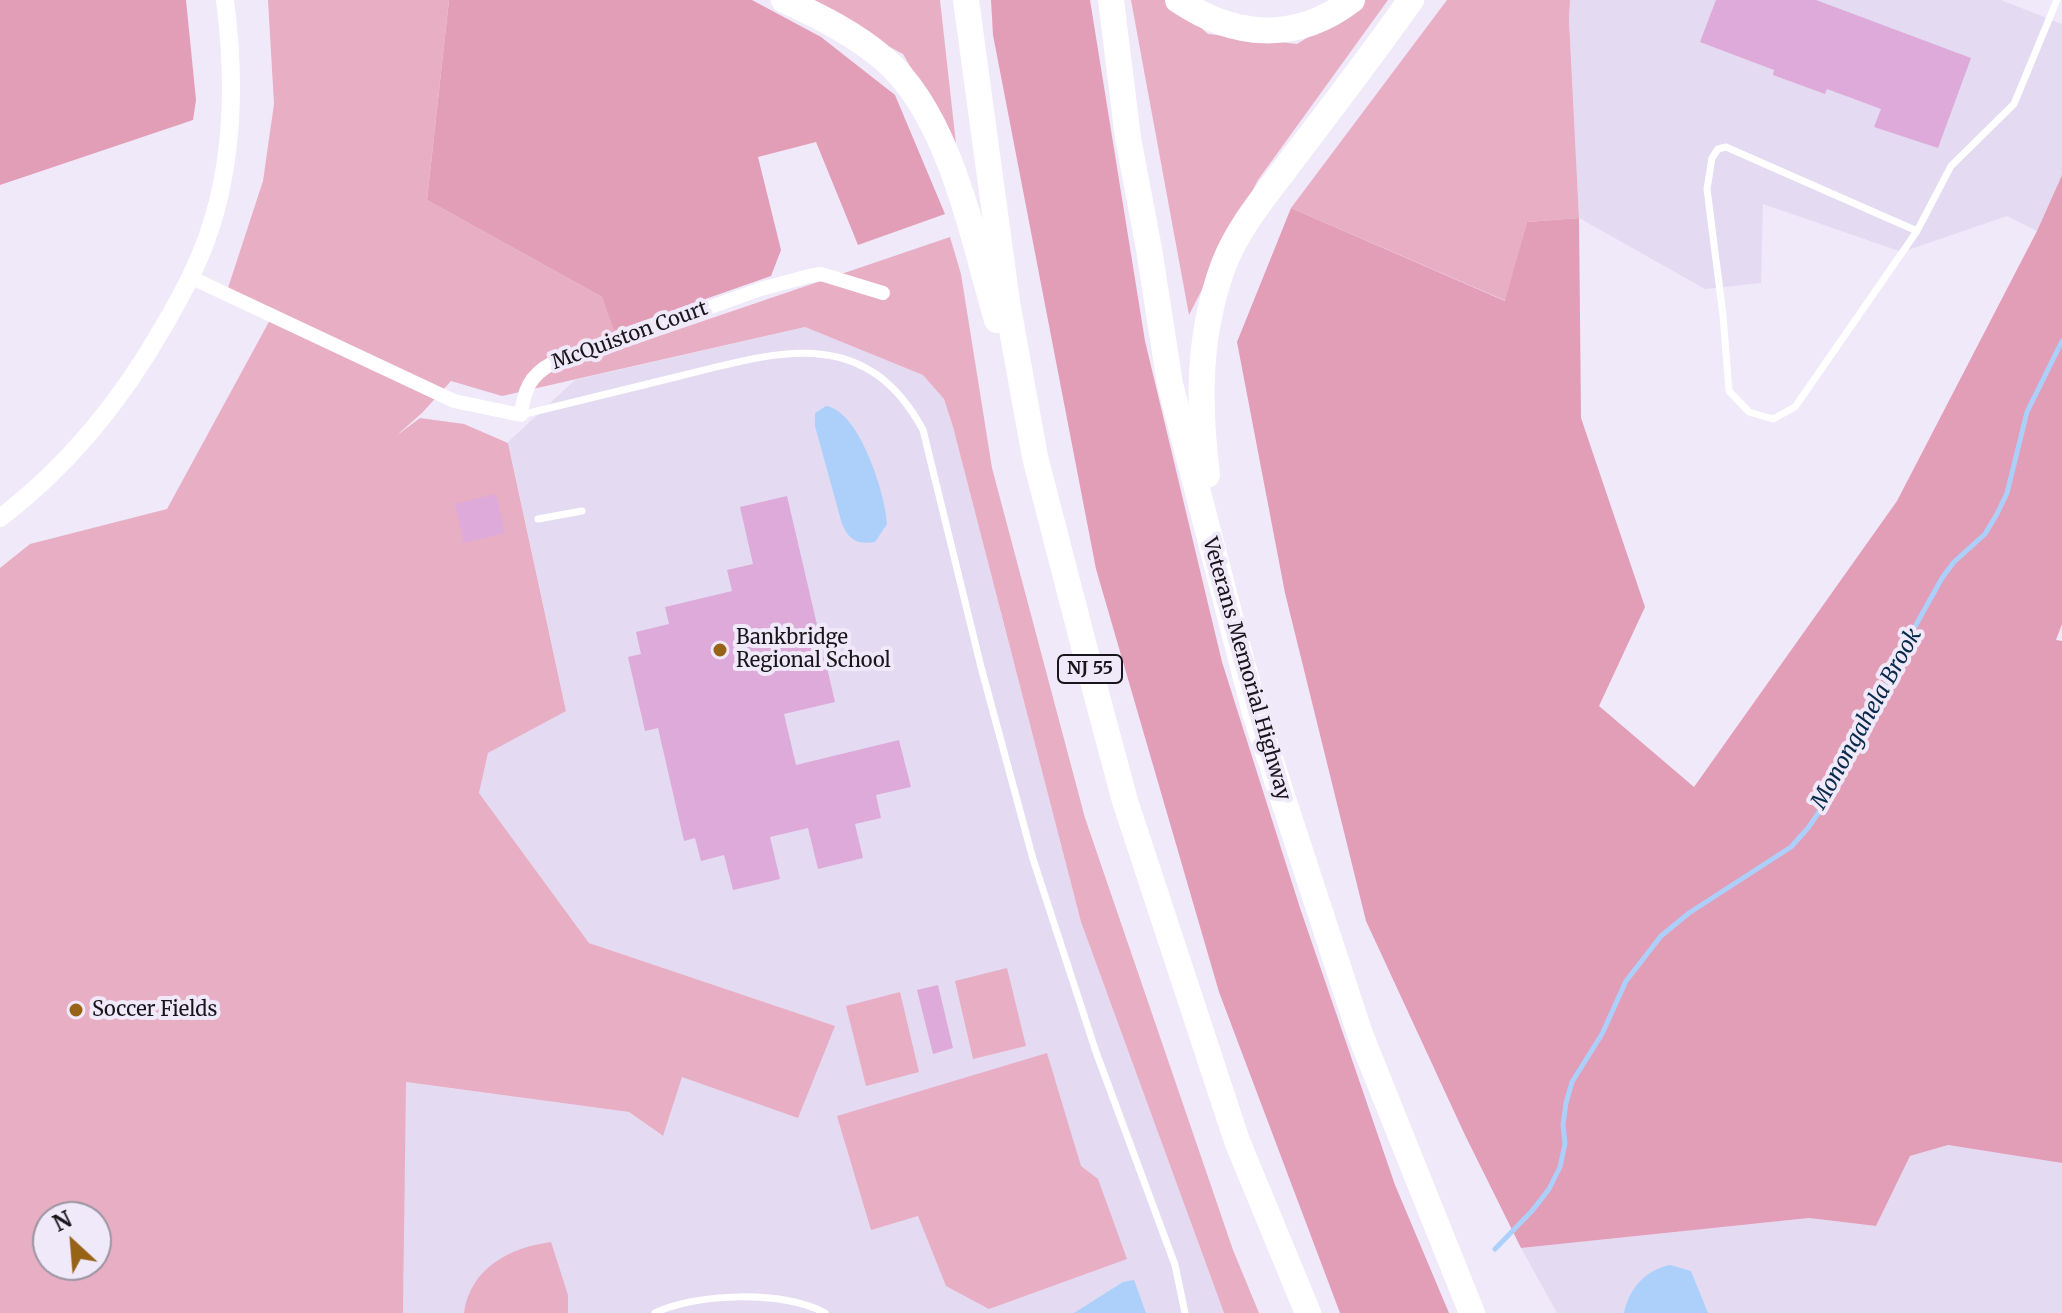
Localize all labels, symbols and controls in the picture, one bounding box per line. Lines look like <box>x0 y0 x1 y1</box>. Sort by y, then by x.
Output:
street label: McQuiston Court <box>549 297 711 375</box>
street label: Veterans Memorial Highway <box>1197 535 1295 803</box>
water label: Monongahela Brook <box>1806 624 1928 814</box>
place label: Bankbridge Regional School <box>736 626 891 673</box>
marker: Bankbridge Regional School <box>711 641 729 659</box>
road number: NJ 55 <box>1058 655 1122 683</box>
place label: Soccer Fields <box>92 998 217 1022</box>
marker: Soccer Fields <box>67 1001 85 1019</box>
north arrow <box>32 1201 112 1281</box>
text: N <box>48 1205 76 1238</box>

